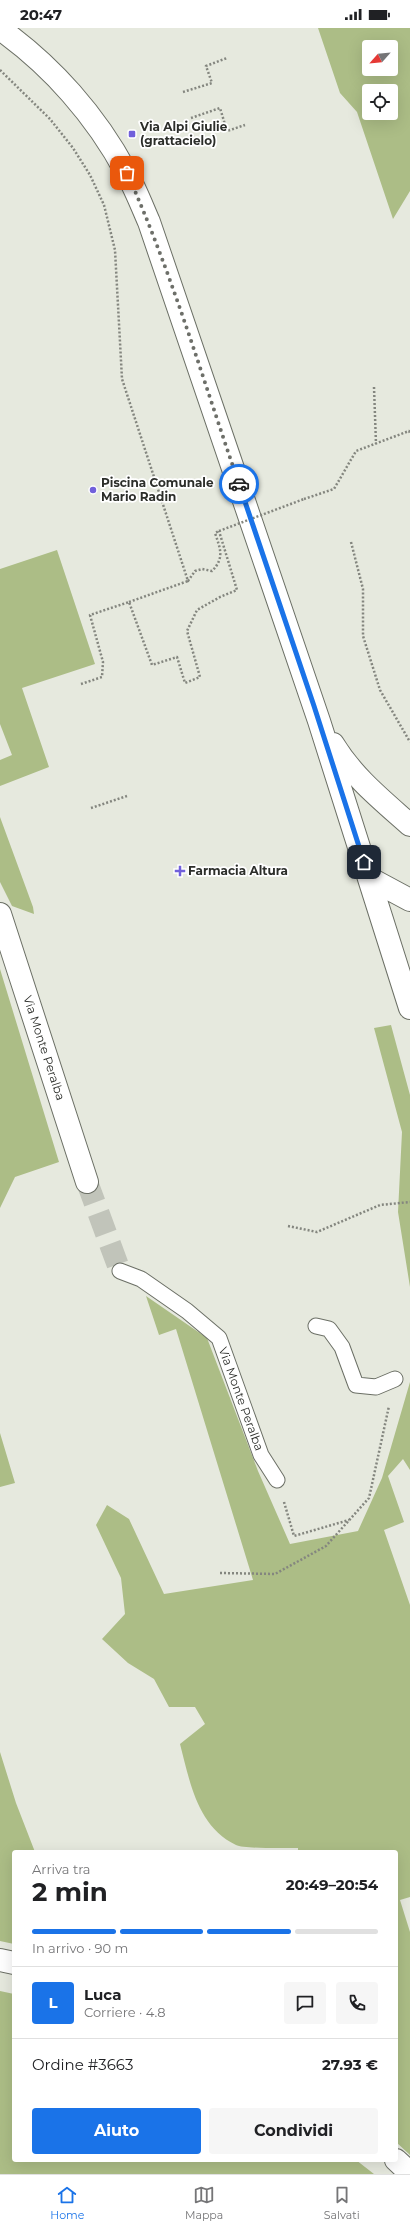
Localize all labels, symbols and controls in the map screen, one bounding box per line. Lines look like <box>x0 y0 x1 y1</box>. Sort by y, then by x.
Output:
text: 20:47 <box>20 5 62 24</box>
north arrow <box>362 40 398 76</box>
map controls <box>362 40 398 120</box>
button: locate <box>362 84 398 120</box>
place label: Via Alpi Giulie (grattacielo) <box>139 119 228 148</box>
marker: Via Alpi Giulie (grattacielo) <box>127 129 137 139</box>
pin <box>110 156 144 190</box>
icon: bag <box>116 162 138 184</box>
courier <box>219 464 259 504</box>
icon: car <box>228 473 250 495</box>
place label: Piscina Comunale Mario Radin <box>101 475 214 504</box>
marker: Piscina Comunale Mario Radin <box>88 485 98 495</box>
pin <box>347 845 381 879</box>
icon: home <box>353 851 375 873</box>
place label: Farmacia Altura <box>188 863 288 878</box>
marker: Farmacia Altura <box>175 866 185 876</box>
street label: Via Monte Peralba <box>20 994 68 1102</box>
street label: Via Monte Peralba <box>216 1345 267 1453</box>
text: Arriva tra <box>32 1861 91 1877</box>
text: 20:49–20:54 <box>286 1875 378 1894</box>
text: 2 min <box>32 1876 108 1908</box>
text: In arrivo · 90 m <box>32 1940 128 1956</box>
button: chat <box>284 1982 326 2024</box>
button: phone <box>336 1982 378 2024</box>
text: Luca <box>84 1985 121 2004</box>
text: L <box>48 1993 58 2012</box>
text: Corriere · 4.8 <box>84 2004 166 2020</box>
text: Ordine #3663 <box>32 2055 133 2074</box>
text: 27.93 € <box>322 2055 378 2074</box>
button: Aiuto <box>32 2108 201 2154</box>
button: Condividi <box>209 2108 378 2154</box>
tab: Home <box>50 2184 84 2222</box>
tab: Mappa <box>185 2184 223 2222</box>
tab: Salvati <box>324 2184 360 2222</box>

